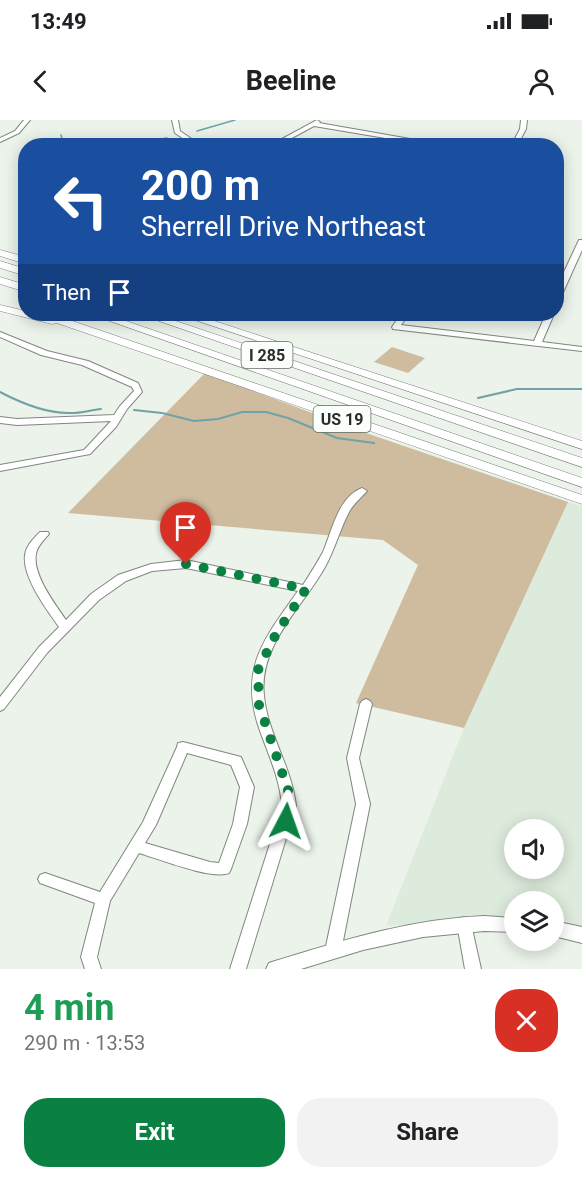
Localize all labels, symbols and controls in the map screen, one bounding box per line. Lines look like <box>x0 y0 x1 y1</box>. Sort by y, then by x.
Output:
text: 13:49 <box>30 9 87 34</box>
icon: back <box>24 65 57 98</box>
text: Beeline <box>246 65 336 97</box>
icon: person <box>525 65 558 98</box>
text: 200 m <box>141 161 260 210</box>
icon: left <box>42 162 120 240</box>
text: Sherrell Drive Northeast <box>141 211 426 243</box>
icon: arrive <box>103 276 136 309</box>
text: Then <box>42 280 91 305</box>
road number: I 285 <box>242 342 292 368</box>
road number: US 19 <box>314 406 370 432</box>
pin <box>160 502 211 564</box>
icon: arrive <box>169 511 202 544</box>
position arrow <box>254 789 318 853</box>
map controls <box>504 819 564 951</box>
button: sound <box>504 819 564 879</box>
button: layers <box>504 891 564 951</box>
text: 4 min <box>24 987 115 1029</box>
button: close <box>495 989 558 1052</box>
text: 290 m · 13:53 <box>24 1031 145 1055</box>
button: Exit <box>24 1098 285 1167</box>
button: Share <box>297 1098 558 1167</box>

